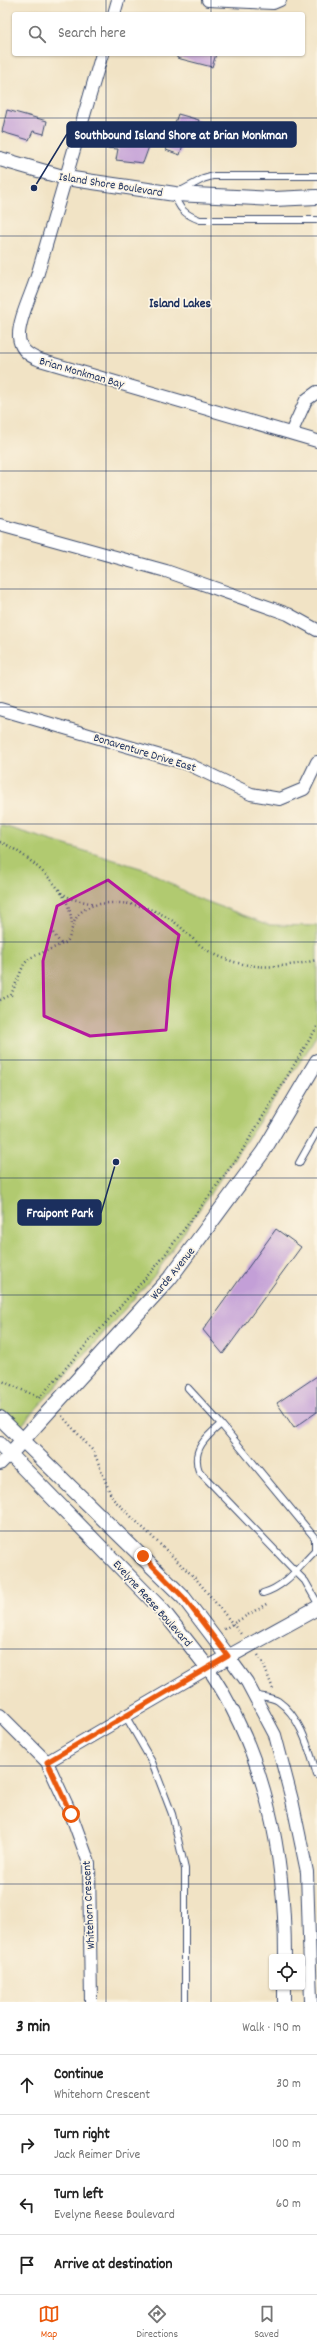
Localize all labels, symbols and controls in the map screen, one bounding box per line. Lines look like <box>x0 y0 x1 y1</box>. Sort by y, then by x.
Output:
search box <box>12 12 305 56</box>
icon: search <box>26 23 48 45</box>
text: Search here <box>58 23 126 45</box>
callout: Southbound Island Shore at Brian Monkman <box>67 122 296 147</box>
text: Southbound Island Shore at Brian Monkman <box>75 127 287 146</box>
street label: Island Shore Boulevard <box>58 169 164 202</box>
district label: Island Lakes <box>149 295 211 314</box>
street label: Brian Monkman Bay <box>37 353 127 394</box>
street label: Bonaventure Drive East <box>91 730 199 777</box>
callout: Fraipont Park <box>18 1200 101 1225</box>
text: Fraipont Park <box>27 1205 94 1224</box>
street label: Warde Avenue <box>147 1244 200 1304</box>
route end <box>134 1547 152 1565</box>
street label: Evelyne Reese Boulevard <box>108 1557 196 1651</box>
route start <box>62 1805 80 1823</box>
street label: Whitehorn Crescent <box>79 1860 100 1950</box>
map controls <box>269 1954 305 1990</box>
button: locate <box>269 1954 305 1990</box>
text: 3 min <box>16 2016 50 2040</box>
text: Walk · 190 m <box>242 2019 301 2038</box>
text: Continue <box>54 2064 103 2086</box>
icon: ahead <box>16 2074 38 2096</box>
text: 30 m <box>276 2075 301 2094</box>
text: Whitehorn Crescent <box>54 2086 150 2105</box>
text: Turn right <box>54 2124 110 2146</box>
icon: right <box>16 2134 38 2156</box>
text: 100 m <box>272 2135 301 2154</box>
text: Jack Reimer Drive <box>54 2146 140 2165</box>
text: Turn left <box>54 2184 103 2206</box>
icon: left <box>16 2194 38 2216</box>
text: 60 m <box>276 2195 301 2214</box>
text: Evelyne Reese Boulevard <box>54 2206 175 2225</box>
icon: arrive <box>16 2254 38 2276</box>
text: Arrive at destination <box>54 2254 172 2276</box>
tab: Map <box>38 2303 60 2343</box>
tab: Directions <box>136 2303 178 2343</box>
tab: Saved <box>254 2303 279 2343</box>

